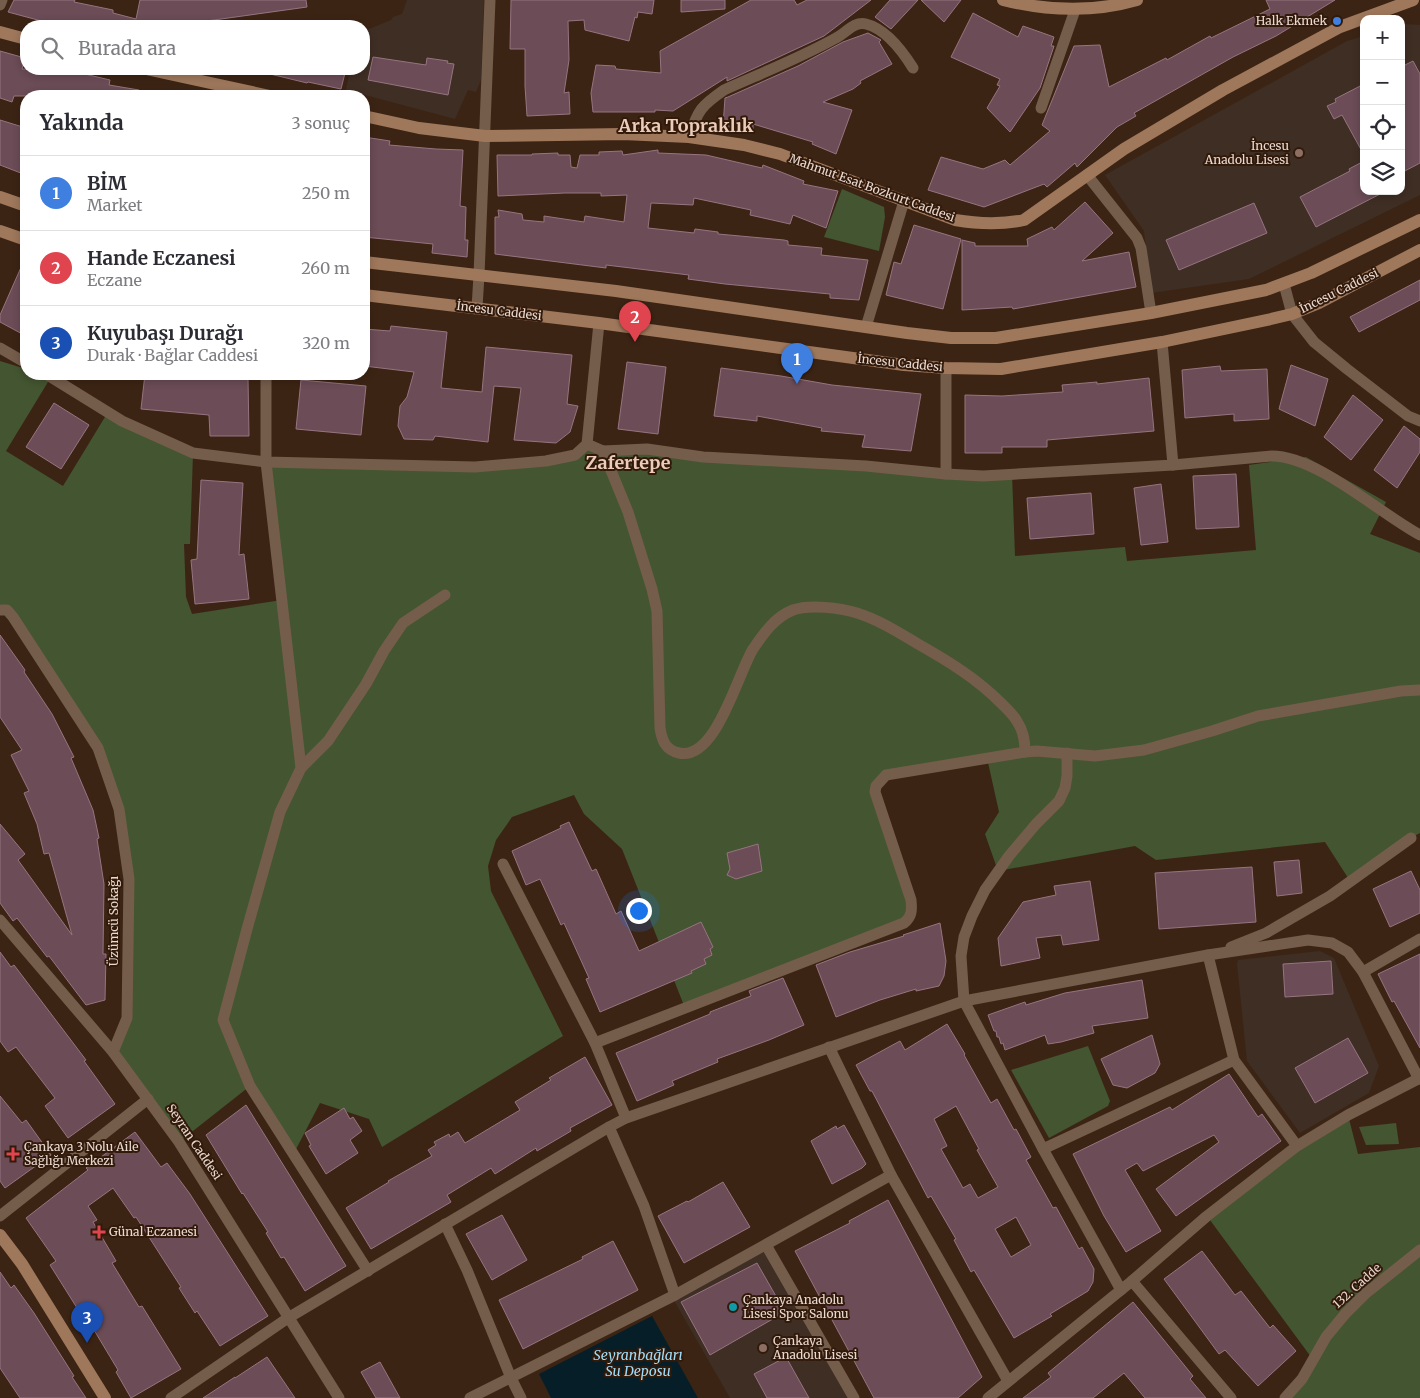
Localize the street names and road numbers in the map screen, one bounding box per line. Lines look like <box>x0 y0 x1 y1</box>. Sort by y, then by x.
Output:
street label: Mahmut Esat Bozkurt Caddesi <box>787 151 957 225</box>
street label: İncesu Caddesi <box>1297 265 1381 316</box>
street label: İncesu Caddesi <box>456 298 543 323</box>
street label: İncesu Caddesi <box>857 351 944 374</box>
street label: Üzümcü Sokağı <box>106 876 121 966</box>
street label: Seyran Caddesi <box>164 1101 225 1183</box>
street label: 132. Cadde <box>1329 1260 1384 1311</box>

